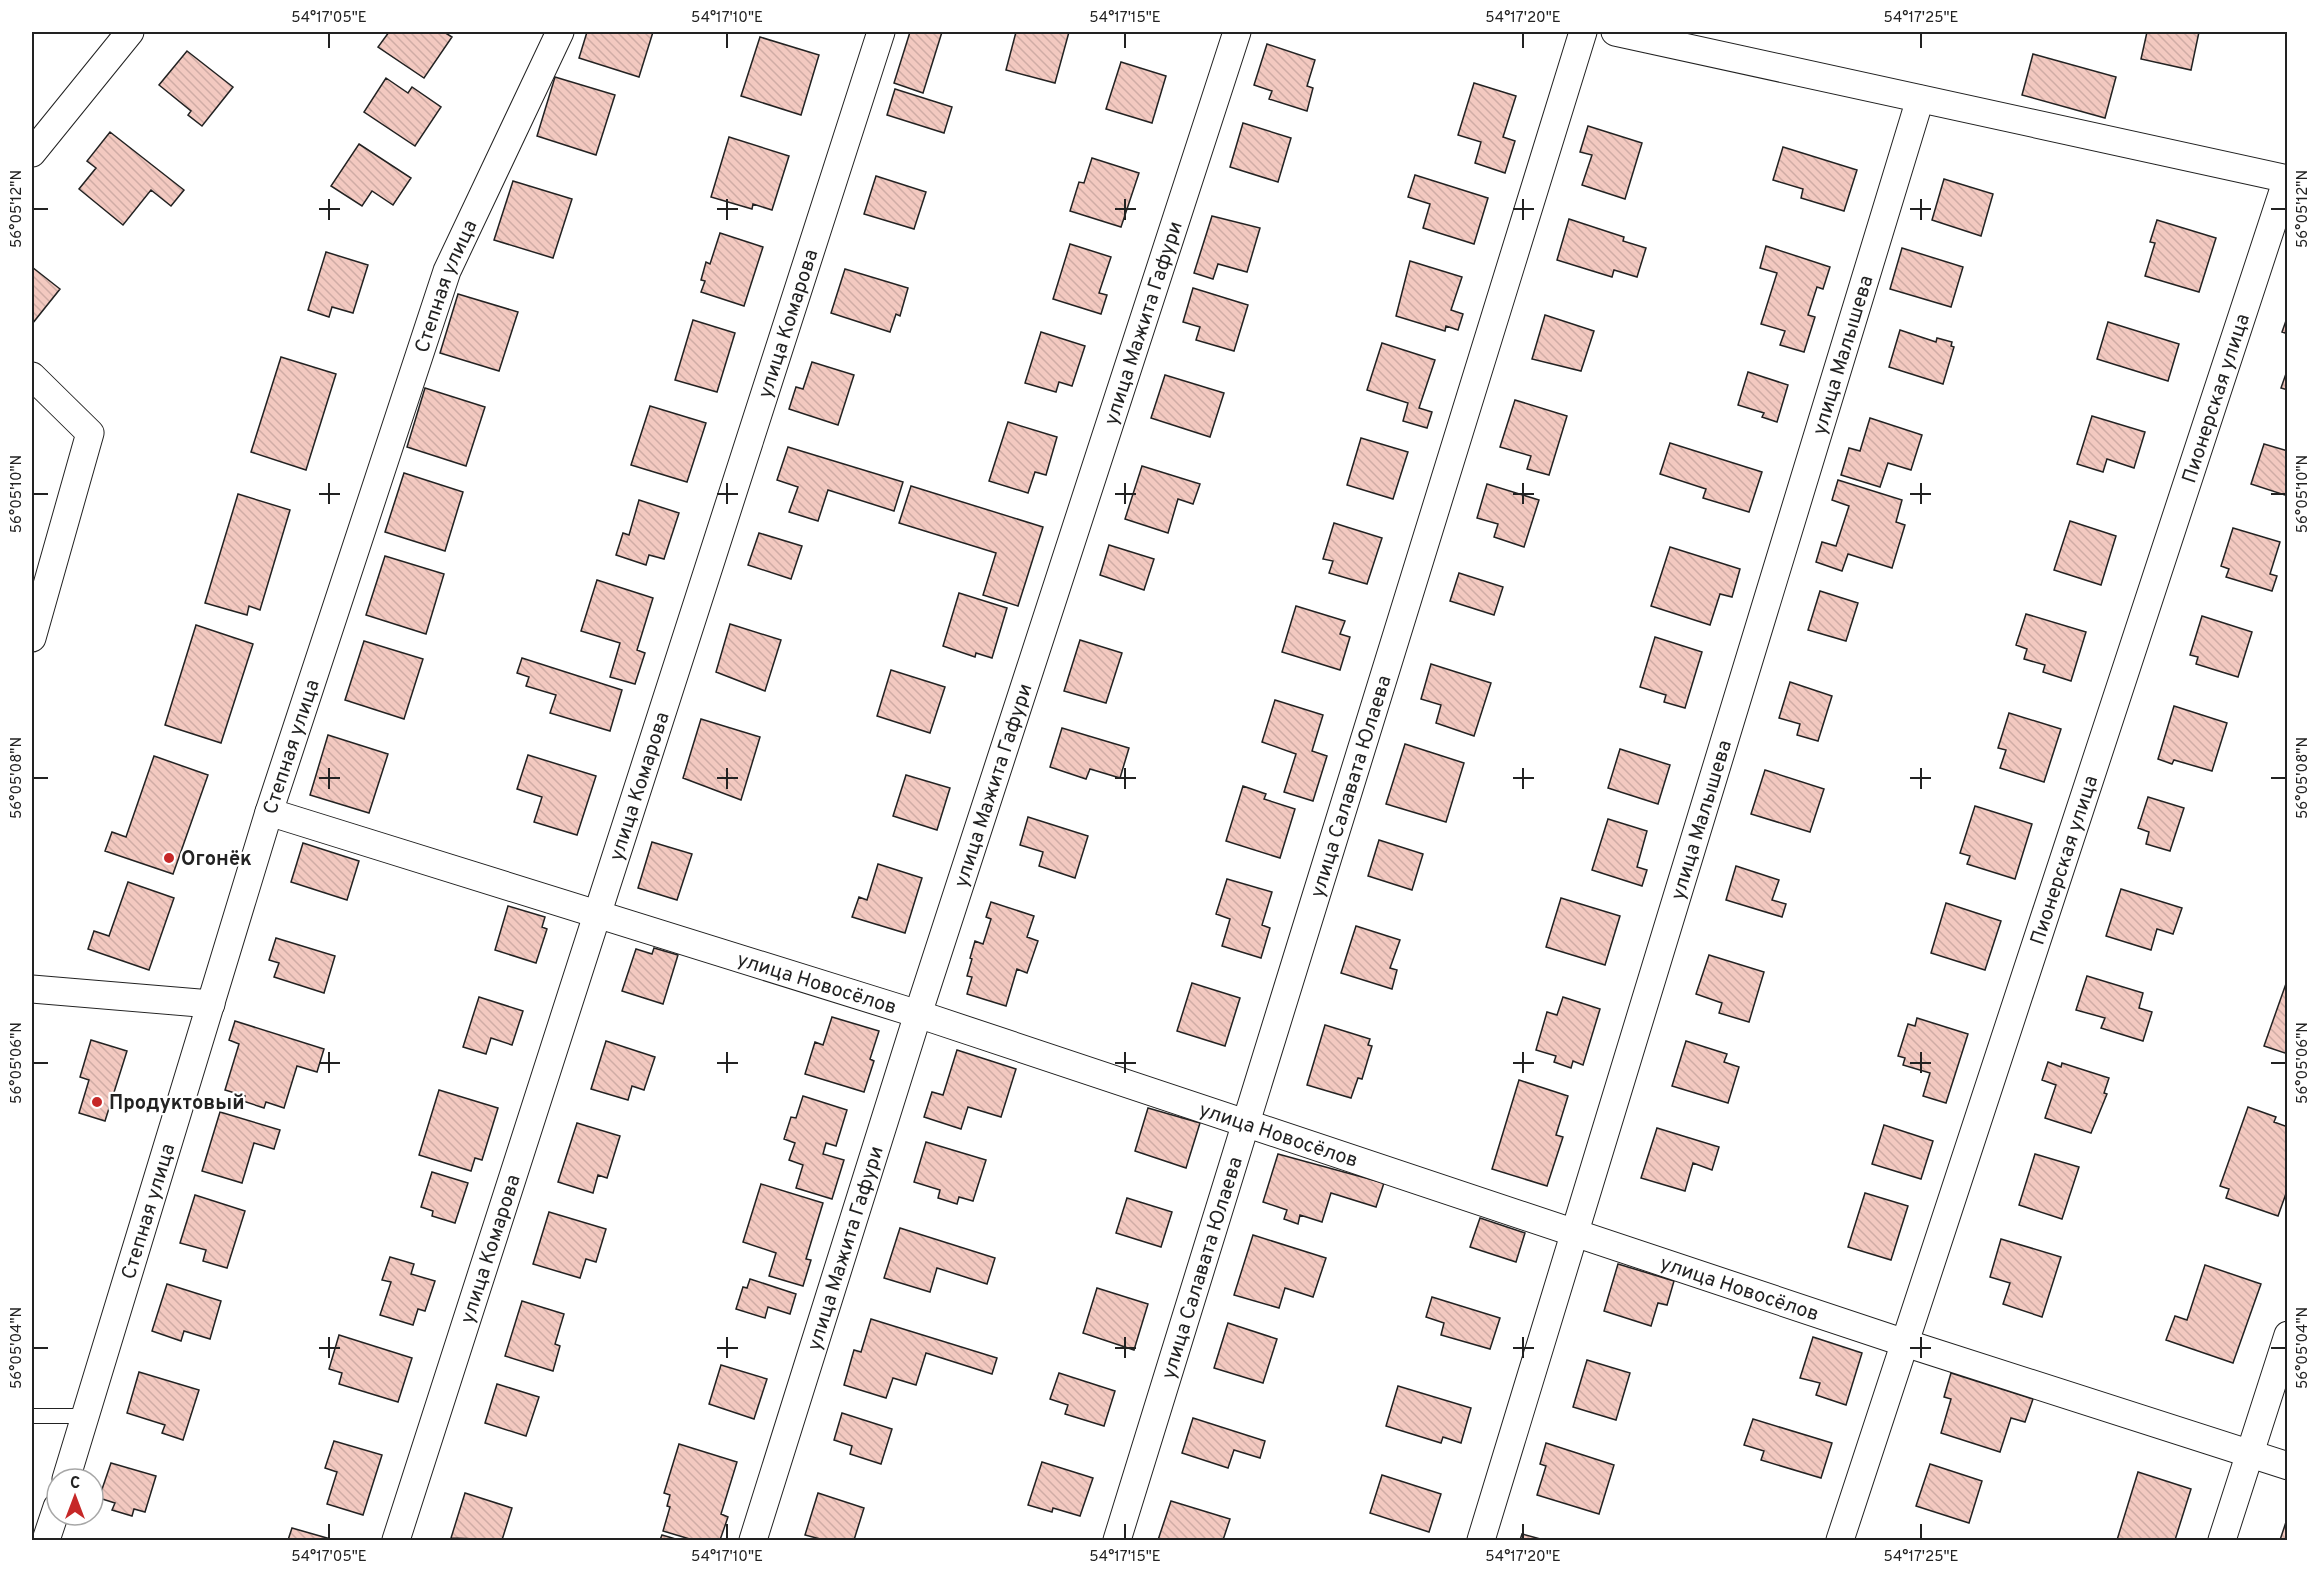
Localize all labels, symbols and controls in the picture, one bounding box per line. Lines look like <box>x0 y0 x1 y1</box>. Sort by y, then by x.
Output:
text: 54°17'05"E <box>291 9 367 28</box>
text: 54°17'10"E <box>691 9 763 28</box>
text: 54°17'15"E <box>1089 9 1161 28</box>
text: 54°17'20"E <box>1485 9 1561 28</box>
text: 54°17'25"E <box>1883 9 1959 28</box>
text: 56°05'12"N <box>8 170 27 248</box>
text: 56°05'12"N <box>2294 170 2313 248</box>
street label: Степная улица <box>410 216 484 356</box>
street label: улица Мажита Гафури <box>1099 218 1190 429</box>
street label: улица Комарова <box>753 246 825 402</box>
street label: улица Малышева <box>1807 272 1881 438</box>
street label: Пионерская улица <box>2177 311 2257 487</box>
text: 56°05'10"N <box>8 455 27 533</box>
text: 56°05'10"N <box>2294 455 2313 533</box>
street label: улица Салавата Юлаева <box>1305 672 1398 901</box>
street label: Степная улица <box>258 676 327 818</box>
street label: улица Мажита Гафури <box>949 680 1040 891</box>
street label: улица Комарова <box>604 709 677 864</box>
text: 56°05'08"N <box>8 737 27 819</box>
street label: улица Малышева <box>1666 737 1739 903</box>
text: 56°05'08"N <box>2294 737 2313 819</box>
street label: Пионерская улица <box>2025 772 2105 948</box>
place label: Огонёк <box>181 847 252 873</box>
marker: Огонёк <box>162 851 176 865</box>
street label: улица Новосёлов <box>733 947 900 1022</box>
text: 56°05'06"N <box>8 1022 27 1104</box>
text: 56°05'06"N <box>2294 1022 2313 1104</box>
place label: Продуктовый <box>109 1091 245 1117</box>
marker: Продуктовый <box>90 1095 104 1109</box>
street label: улица Новосёлов <box>1195 1098 1361 1175</box>
street label: Степная улица <box>117 1141 182 1283</box>
street label: улица Мажита Гафури <box>802 1143 891 1354</box>
street label: улица Салавата Юлаева <box>1156 1154 1250 1383</box>
street label: улица Комарова <box>455 1172 528 1327</box>
street label: улица Новосёлов <box>1656 1251 1822 1328</box>
text: 56°05'04"N <box>8 1307 27 1389</box>
text: 56°05'04"N <box>2294 1307 2313 1389</box>
north arrow <box>45 1467 105 1527</box>
text: С <box>70 1474 80 1494</box>
text: 54°17'05"E <box>291 1548 367 1567</box>
text: 54°17'10"E <box>691 1548 763 1567</box>
text: 54°17'15"E <box>1089 1548 1161 1567</box>
text: 54°17'20"E <box>1485 1548 1561 1567</box>
text: 54°17'25"E <box>1883 1548 1959 1567</box>

